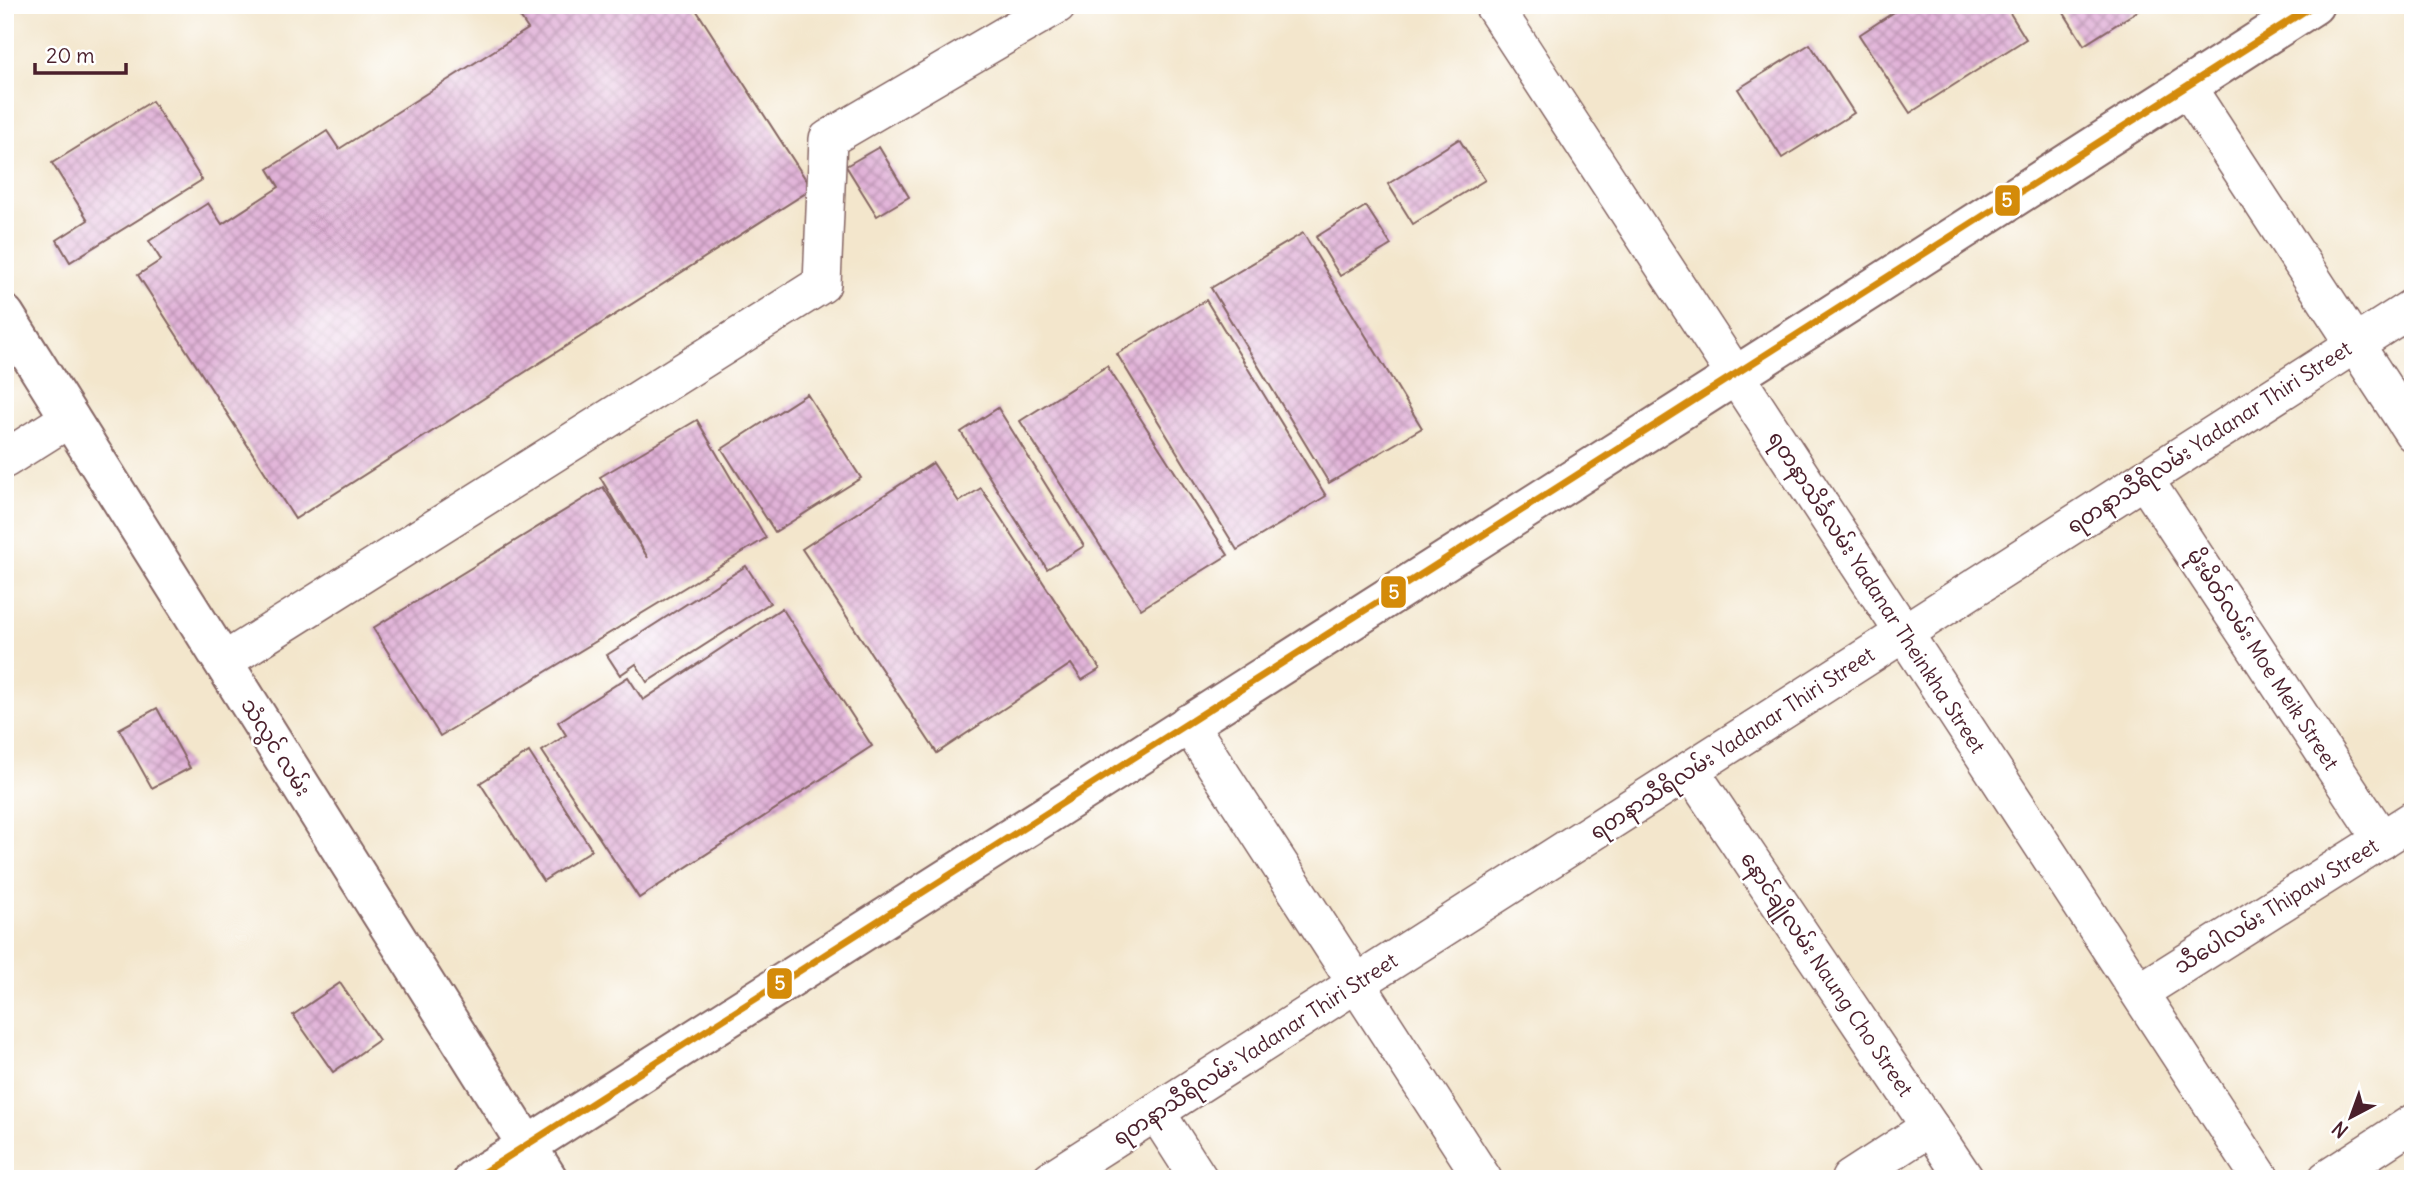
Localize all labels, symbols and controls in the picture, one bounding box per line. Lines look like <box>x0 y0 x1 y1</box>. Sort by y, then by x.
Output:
scale bar <box>35 32 126 76</box>
text: 20 m <box>46 42 95 69</box>
line badge: 5 <box>1994 184 2021 217</box>
text: 5 <box>2002 188 2013 212</box>
street label: ရတနာသီရိလမ်း Yadanar Thiri Street <box>2060 333 2359 543</box>
street label: ရတနာသိင်္ခလမ်း Yadanar Theinkha Street <box>1759 425 1993 760</box>
street label: မိုးမိတ်လမ်း Moe Meik Street <box>2178 542 2347 777</box>
line badge: 5 <box>1380 575 1407 609</box>
text: 5 <box>1389 580 1400 604</box>
street label: ရတနာသီရိလမ်း Yadanar Thiri Street <box>1583 639 1882 849</box>
street label: သံလွင် လမ်း <box>233 692 319 803</box>
street label: သီပေါလမ်း Thipaw Street <box>2168 830 2383 980</box>
street label: နောင်ချိုလမ်း Naung Cho Street <box>1731 845 1921 1104</box>
street label: ရတနာသီရိလမ်း Yadanar Thiri Street <box>1106 945 1405 1155</box>
line badge: 5 <box>766 967 793 1000</box>
text: 5 <box>775 971 786 995</box>
north arrow <box>2316 1082 2386 1152</box>
text: N <box>2327 1116 2353 1143</box>

